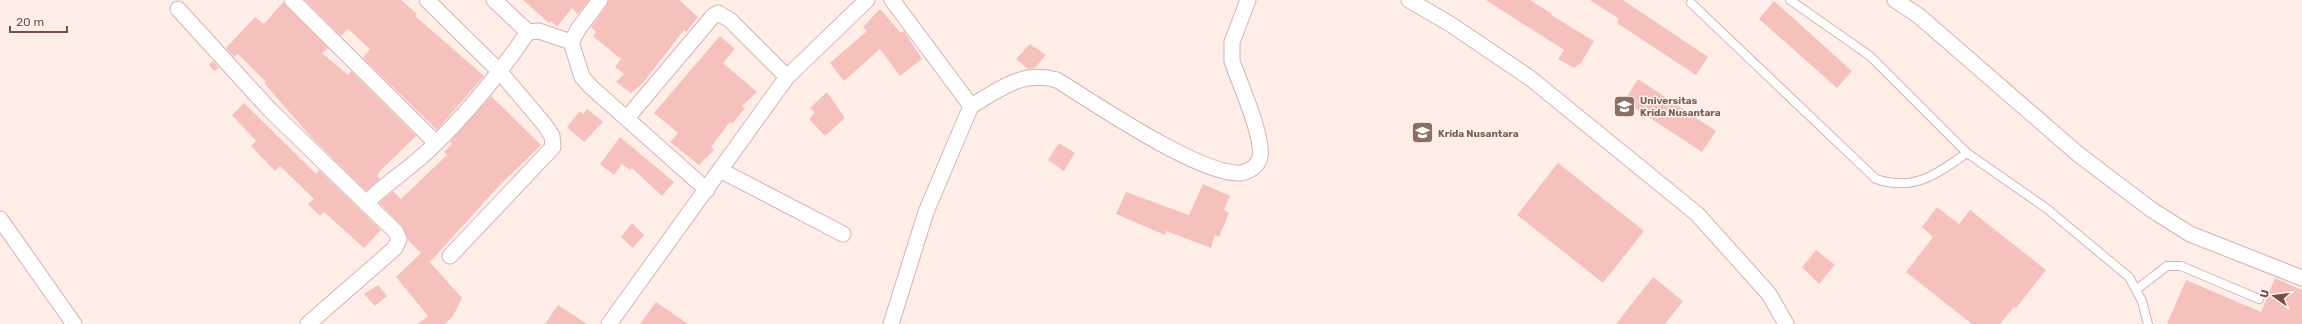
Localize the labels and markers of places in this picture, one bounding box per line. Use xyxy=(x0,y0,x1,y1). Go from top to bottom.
school or university icon: Universitas Krida Nusantara xyxy=(1612,93,1638,119)
place label: Universitas Krida Nusantara xyxy=(1640,95,1721,119)
school or university icon: Krida Nusantara xyxy=(1410,120,1436,146)
place label: Krida Nusantara xyxy=(1438,128,1519,140)

